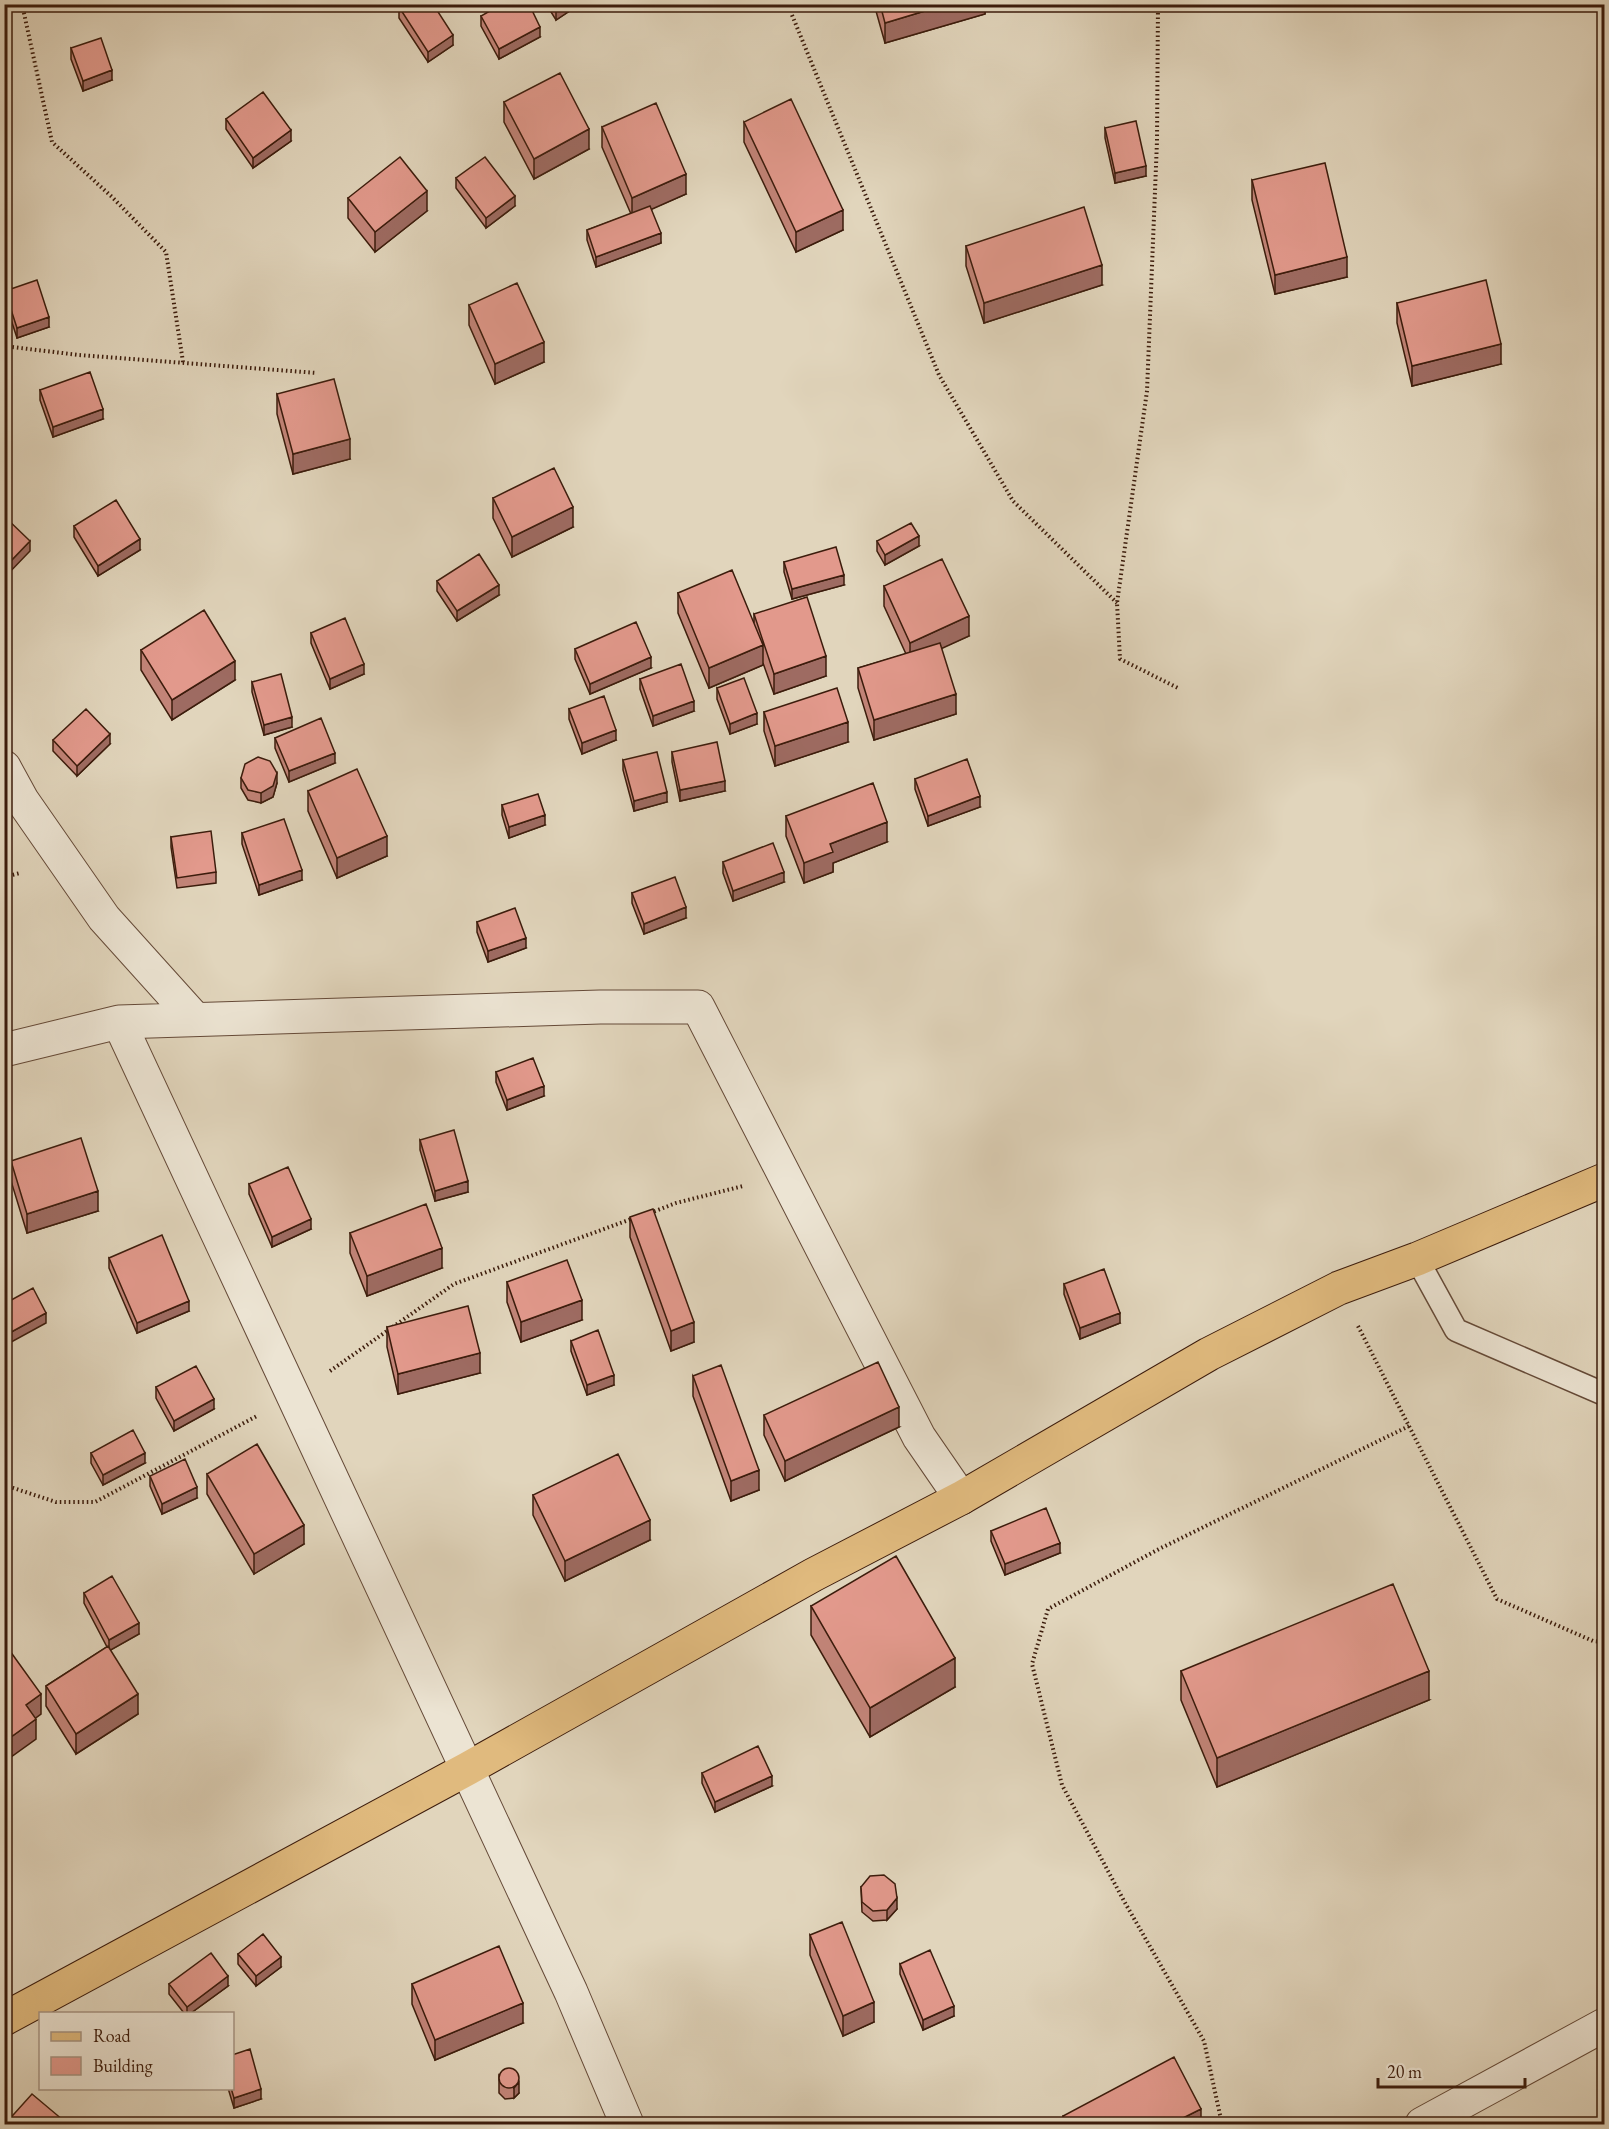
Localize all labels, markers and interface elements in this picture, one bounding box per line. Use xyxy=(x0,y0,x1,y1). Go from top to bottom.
legend xyxy=(39,2012,234,2090)
text: Road xyxy=(93,2024,132,2047)
scale bar xyxy=(1378,2051,1525,2089)
text: Building xyxy=(93,2054,153,2077)
text: 20 m xyxy=(1387,2060,1422,2083)

